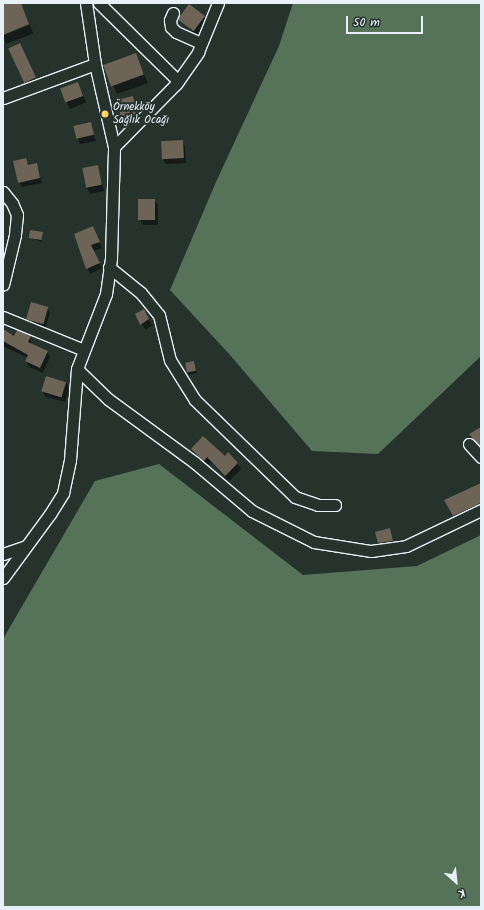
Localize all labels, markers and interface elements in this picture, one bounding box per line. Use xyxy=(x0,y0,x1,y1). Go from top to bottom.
scale bar xyxy=(348,8,425,34)
text: 50 m xyxy=(353,13,380,32)
place label: Örnekköy Sağlık Ocağı xyxy=(113,101,169,127)
marker: Örnekköy Sağlık Ocağı xyxy=(100,109,110,119)
north arrow xyxy=(436,862,476,902)
text: K xyxy=(454,883,468,902)

